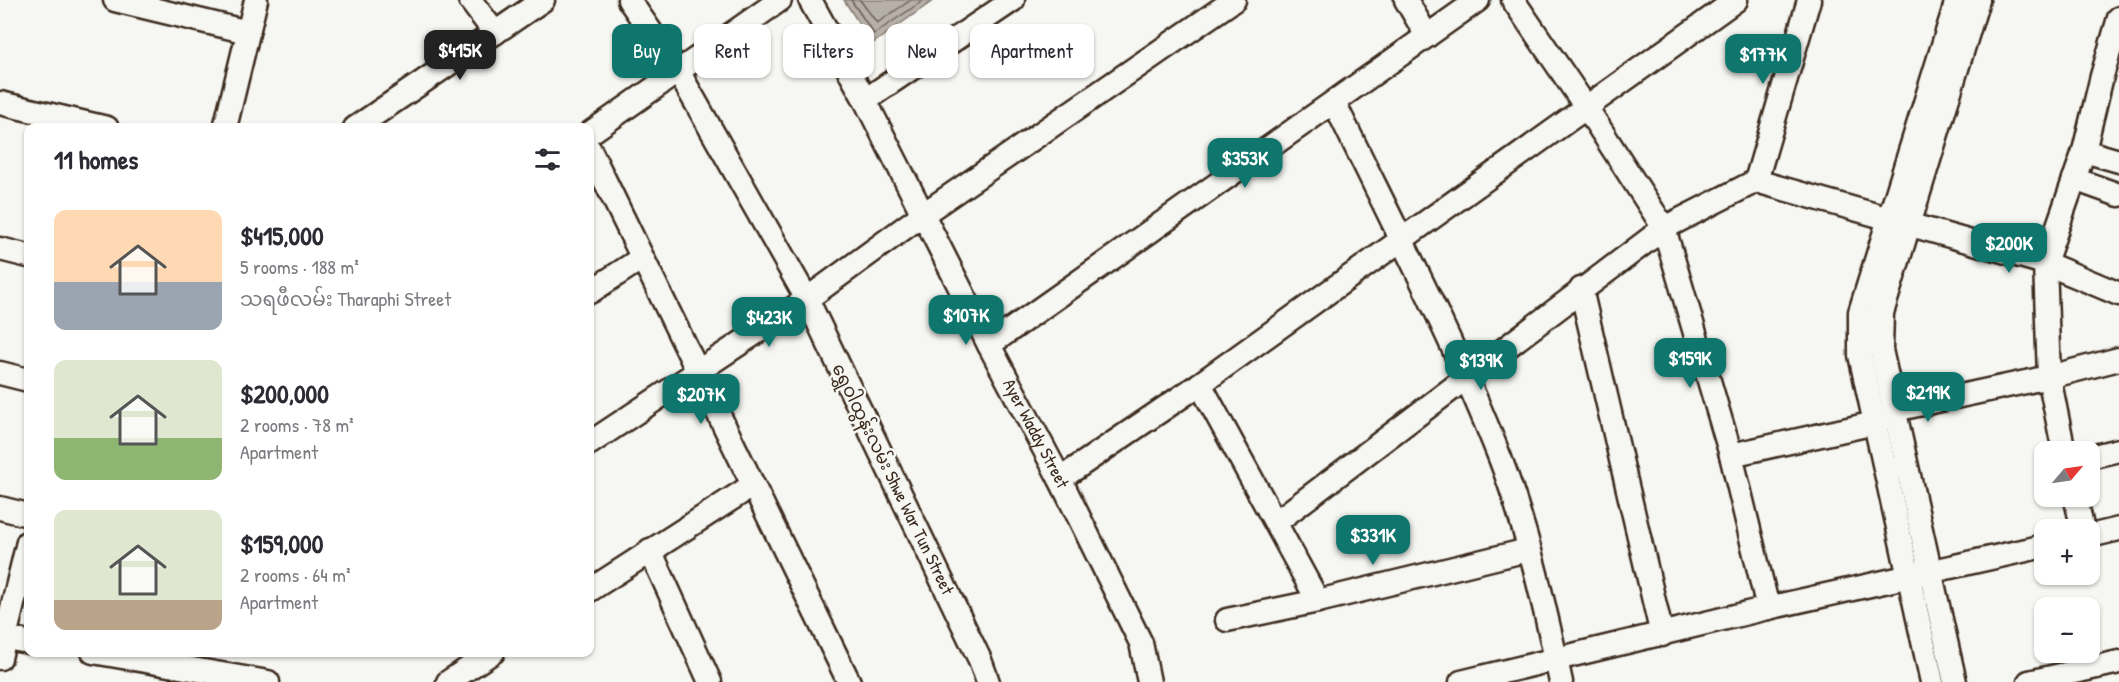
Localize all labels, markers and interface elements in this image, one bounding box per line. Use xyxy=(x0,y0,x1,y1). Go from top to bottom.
chip: Buy xyxy=(612,24,682,78)
chip: Rent xyxy=(694,24,771,78)
chip: Filters xyxy=(783,24,874,78)
chip: New xyxy=(886,24,958,78)
chip: Apartment xyxy=(970,24,1094,78)
pin: $415K xyxy=(418,30,502,81)
pin: $177K xyxy=(1721,34,1805,85)
text: $415K xyxy=(438,36,482,63)
text: $177K xyxy=(1739,40,1787,67)
pin: $353K xyxy=(1203,138,1287,189)
text: 11 homes xyxy=(54,142,138,177)
icon: filters xyxy=(531,143,564,176)
text: $353K xyxy=(1222,144,1268,171)
text: $415,000 xyxy=(240,218,324,253)
pin: $200K xyxy=(1967,223,2051,274)
text: $200K xyxy=(1985,229,2033,256)
icon: home xyxy=(102,234,174,306)
text: 5 rooms · 188 m² xyxy=(240,253,359,280)
text: သရဖီလမ်း Tharaphi Street xyxy=(240,285,451,312)
pin: $107K xyxy=(924,295,1008,346)
pin: $423K xyxy=(727,297,811,348)
text: $107K xyxy=(943,301,989,328)
text: $423K xyxy=(746,303,792,330)
pin: $159K xyxy=(1648,338,1732,389)
pin: $139K xyxy=(1439,340,1523,391)
text: $159K xyxy=(1668,344,1712,371)
text: $139K xyxy=(1459,346,1503,373)
street label: ရွှေဝါထွန်းလမ်း Shwe War Tun Street xyxy=(824,359,961,601)
pin: $219K xyxy=(1886,372,1970,423)
pin: $207K xyxy=(659,374,743,425)
street label: Ayer Waddy Street xyxy=(997,374,1076,493)
text: $200,000 xyxy=(240,376,329,411)
text: $219K xyxy=(1906,378,1950,405)
text: $207K xyxy=(677,380,725,407)
icon: home xyxy=(102,384,174,456)
text: 2 rooms · 78 m² xyxy=(240,411,354,438)
text: Apartment xyxy=(240,438,318,465)
north arrow xyxy=(2034,441,2100,507)
map controls xyxy=(2034,441,2100,663)
pin: $331K xyxy=(1331,515,1415,566)
button: + xyxy=(2034,519,2100,585)
text: $331K xyxy=(1350,521,1396,548)
text: $159,000 xyxy=(240,526,323,561)
icon: home xyxy=(102,534,174,606)
text: 2 rooms · 64 m² xyxy=(240,561,351,588)
text: Apartment xyxy=(240,588,318,615)
button: − xyxy=(2034,597,2100,663)

